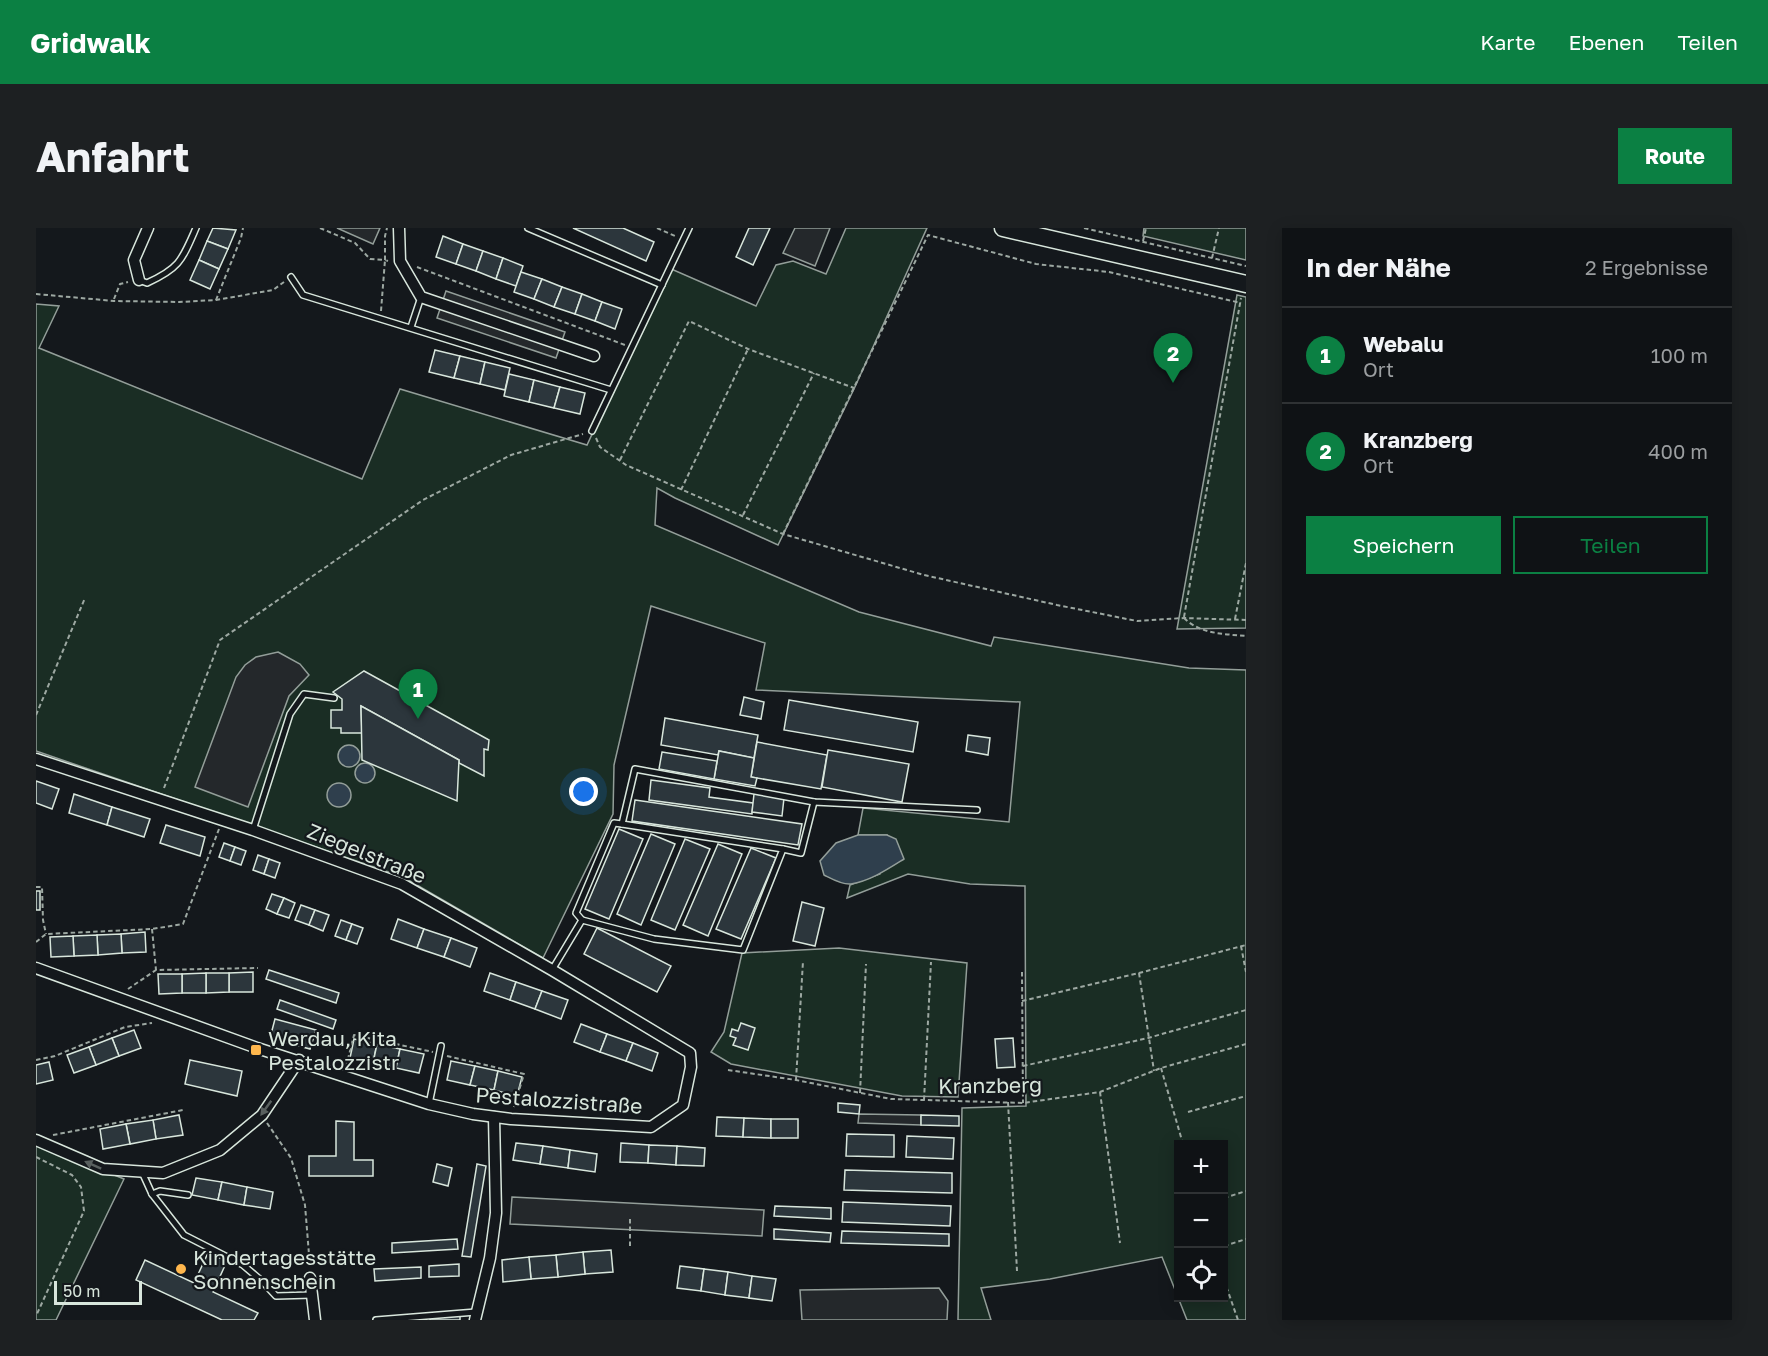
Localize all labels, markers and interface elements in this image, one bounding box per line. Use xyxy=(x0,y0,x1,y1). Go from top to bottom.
text: Gridwalk xyxy=(30,26,151,59)
text: Karte xyxy=(1480,29,1536,55)
text: Ebenen xyxy=(1569,29,1644,55)
text: Teilen xyxy=(1677,29,1738,55)
button: Route xyxy=(1618,128,1732,184)
text: Anfahrt xyxy=(36,131,190,181)
text: In der Nähe xyxy=(1306,252,1451,283)
text: 2 Ergebnisse xyxy=(1585,255,1708,279)
text: Webalu xyxy=(1363,330,1444,357)
pin: 2 xyxy=(1154,334,1192,383)
text: 1 xyxy=(1320,343,1331,367)
text: 100 m xyxy=(1651,343,1708,367)
text: Ort xyxy=(1363,357,1394,381)
text: Kranzberg xyxy=(1363,426,1473,453)
text: 2 xyxy=(1319,439,1332,463)
text: 400 m xyxy=(1648,439,1708,463)
text: Ort xyxy=(1363,453,1394,477)
button: Speichern xyxy=(1306,516,1501,574)
button: Teilen xyxy=(1513,516,1708,574)
pin: 1 xyxy=(398,670,437,719)
your location xyxy=(569,777,598,806)
street label: Ziegelstraße xyxy=(304,817,430,889)
place label: Werdau, Kita Pestalozzistr xyxy=(268,1025,399,1075)
marker: Werdau, Kita Pestalozzistr xyxy=(249,1043,263,1057)
street label: Kranzberg xyxy=(938,1071,1042,1099)
street label: Pestalozzistraße xyxy=(475,1081,643,1119)
one-way arrow xyxy=(260,1100,272,1116)
map controls xyxy=(1174,1140,1228,1302)
button: + xyxy=(1174,1140,1228,1194)
one-way arrow xyxy=(84,1159,102,1169)
button: − xyxy=(1174,1194,1228,1248)
place label: Kindertagesstätte Sonnenschein xyxy=(193,1244,376,1294)
button: locate xyxy=(1174,1248,1228,1302)
marker: Kindertagesstätte Sonnenschein xyxy=(174,1262,188,1276)
scale bar xyxy=(54,1278,142,1306)
text: 50 m xyxy=(63,1281,100,1301)

